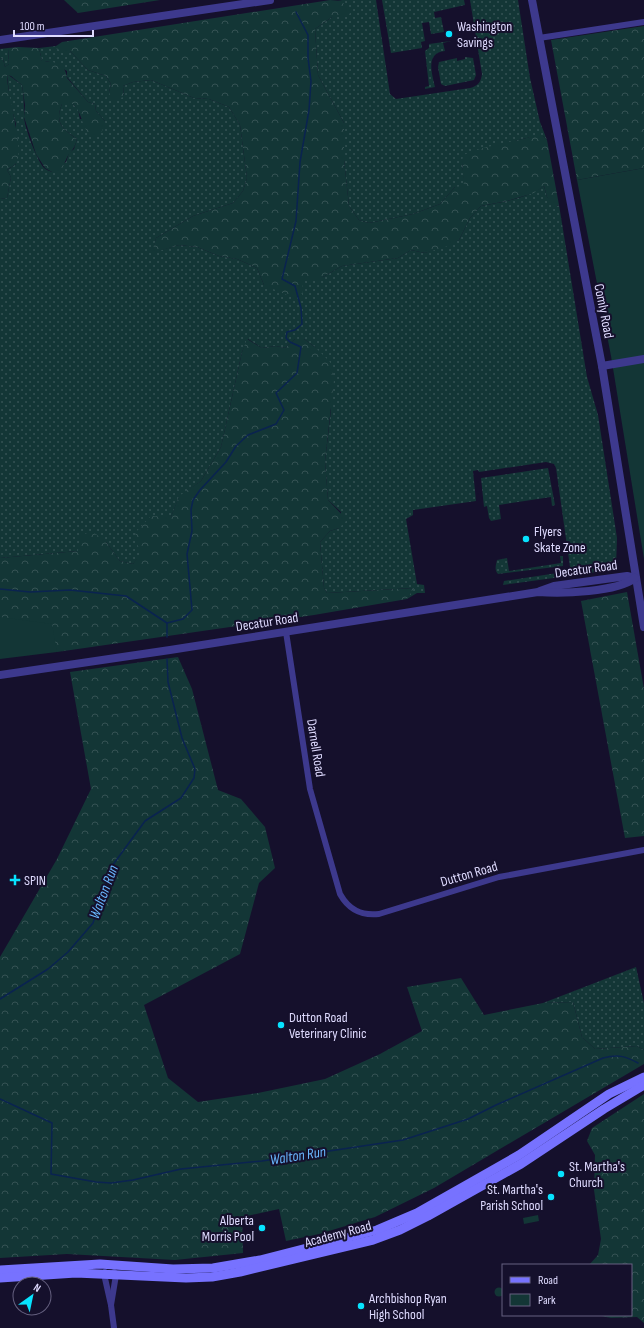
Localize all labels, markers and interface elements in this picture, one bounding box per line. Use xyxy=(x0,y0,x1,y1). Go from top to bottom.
scale bar xyxy=(14,12,93,38)
place label: Washington Savings xyxy=(457,18,512,51)
text: 100 m xyxy=(20,19,45,34)
marker: Washington Savings xyxy=(444,29,454,39)
street label: Comly Road xyxy=(590,282,618,340)
place label: Flyers Skate Zone xyxy=(534,523,586,556)
marker: Flyers Skate Zone xyxy=(521,534,531,544)
street label: Decatur Road xyxy=(554,556,619,582)
street label: Decatur Road xyxy=(235,609,300,635)
street label: Darnell Road xyxy=(303,718,329,778)
street label: Dutton Road xyxy=(439,858,500,890)
water label: Walton Run xyxy=(85,862,123,922)
place label: SPIN xyxy=(24,872,46,889)
marker: SPIN xyxy=(9,874,21,886)
place label: Dutton Road Veterinary Clinic xyxy=(289,1009,367,1042)
marker: Dutton Road Veterinary Clinic xyxy=(276,1020,286,1030)
water label: Walton Run xyxy=(269,1142,327,1170)
place label: St. Martha's Church xyxy=(569,1158,625,1191)
marker: St. Martha's Church xyxy=(556,1169,566,1179)
place label: St. Martha's Parish School xyxy=(480,1181,543,1214)
marker: St. Martha's Parish School xyxy=(546,1192,556,1202)
place label: Alberta Morris Pool xyxy=(202,1212,254,1245)
street label: Academy Road xyxy=(302,1217,373,1251)
marker: Alberta Morris Pool xyxy=(257,1223,267,1233)
legend xyxy=(502,1264,632,1316)
text: Road xyxy=(538,1273,558,1288)
north arrow xyxy=(12,1276,52,1316)
text: N xyxy=(31,1281,43,1295)
place label: Archbishop Ryan High School xyxy=(368,1290,447,1323)
text: Park xyxy=(538,1293,556,1308)
marker: Archbishop Ryan High School xyxy=(356,1301,366,1311)

